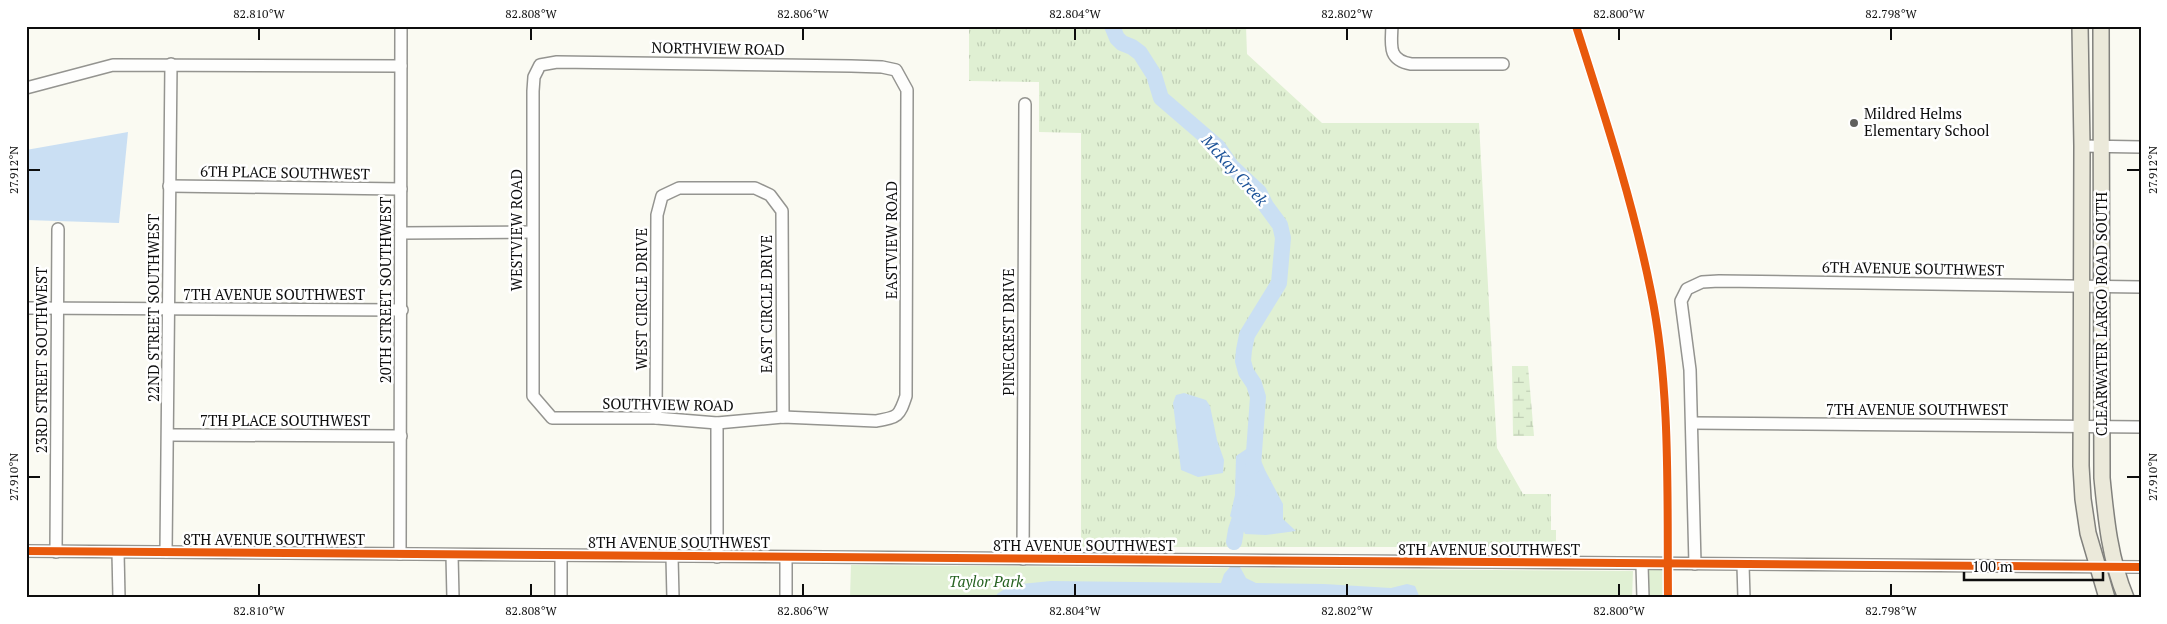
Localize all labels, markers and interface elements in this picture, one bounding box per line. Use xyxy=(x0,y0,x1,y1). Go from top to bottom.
text: 82.810°W xyxy=(233,6,286,21)
text: 82.808°W xyxy=(505,6,558,21)
text: 82.806°W xyxy=(777,6,830,21)
text: 82.804°W xyxy=(1049,6,1102,21)
text: 82.802°W xyxy=(1321,6,1374,21)
text: 82.800°W xyxy=(1593,6,1646,21)
text: 82.798°W xyxy=(1865,6,1918,21)
street label: NORTHVIEW ROAD xyxy=(651,37,785,59)
place label: Mildred Helms Elementary School xyxy=(1864,103,1990,140)
marker: Mildred Helms Elementary School xyxy=(1848,117,1860,129)
water label: McKay Creek xyxy=(1196,129,1273,211)
text: 27.912°N xyxy=(6,146,21,194)
text: 27.912°N xyxy=(2145,146,2160,194)
street label: 6TH PLACE SOUTHWEST xyxy=(200,161,370,183)
street label: WESTVIEW ROAD xyxy=(506,169,526,291)
street label: EASTVIEW ROAD xyxy=(881,181,901,299)
street label: CLEARWATER LARGO ROAD SOUTH xyxy=(2091,192,2111,436)
street label: 20TH STREET SOUTHWEST xyxy=(375,197,395,383)
street label: 22ND STREET SOUTHWEST xyxy=(143,214,163,402)
street label: WEST CIRCLE DRIVE xyxy=(631,228,651,370)
street label: EAST CIRCLE DRIVE xyxy=(756,235,776,373)
street label: 6TH AVENUE SOUTHWEST xyxy=(1822,256,2004,280)
street label: 23RD STREET SOUTHWEST xyxy=(31,267,51,453)
street label: PINECREST DRIVE xyxy=(998,268,1018,396)
street label: 7TH AVENUE SOUTHWEST xyxy=(183,284,365,304)
street label: SOUTHVIEW ROAD xyxy=(602,393,734,415)
street label: 7TH AVENUE SOUTHWEST xyxy=(1826,399,2008,419)
street label: 7TH PLACE SOUTHWEST xyxy=(200,410,370,430)
text: 27.910°N xyxy=(6,453,21,501)
text: 27.910°N xyxy=(2145,453,2160,501)
street label: 8TH AVENUE SOUTHWEST xyxy=(183,529,365,549)
street label: 8TH AVENUE SOUTHWEST xyxy=(588,532,770,552)
street label: 8TH AVENUE SOUTHWEST xyxy=(993,535,1175,555)
street label: 8TH AVENUE SOUTHWEST xyxy=(1398,539,1580,559)
scale bar xyxy=(1964,549,2103,581)
text: 100 m xyxy=(1972,556,2013,576)
park label: Taylor Park xyxy=(949,571,1024,591)
text: 82.810°W xyxy=(233,603,286,618)
text: 82.808°W xyxy=(505,603,558,618)
text: 82.806°W xyxy=(777,603,830,618)
text: 82.804°W xyxy=(1049,603,1102,618)
text: 82.802°W xyxy=(1321,603,1374,618)
text: 82.800°W xyxy=(1593,603,1646,618)
text: 82.798°W xyxy=(1865,603,1918,618)

